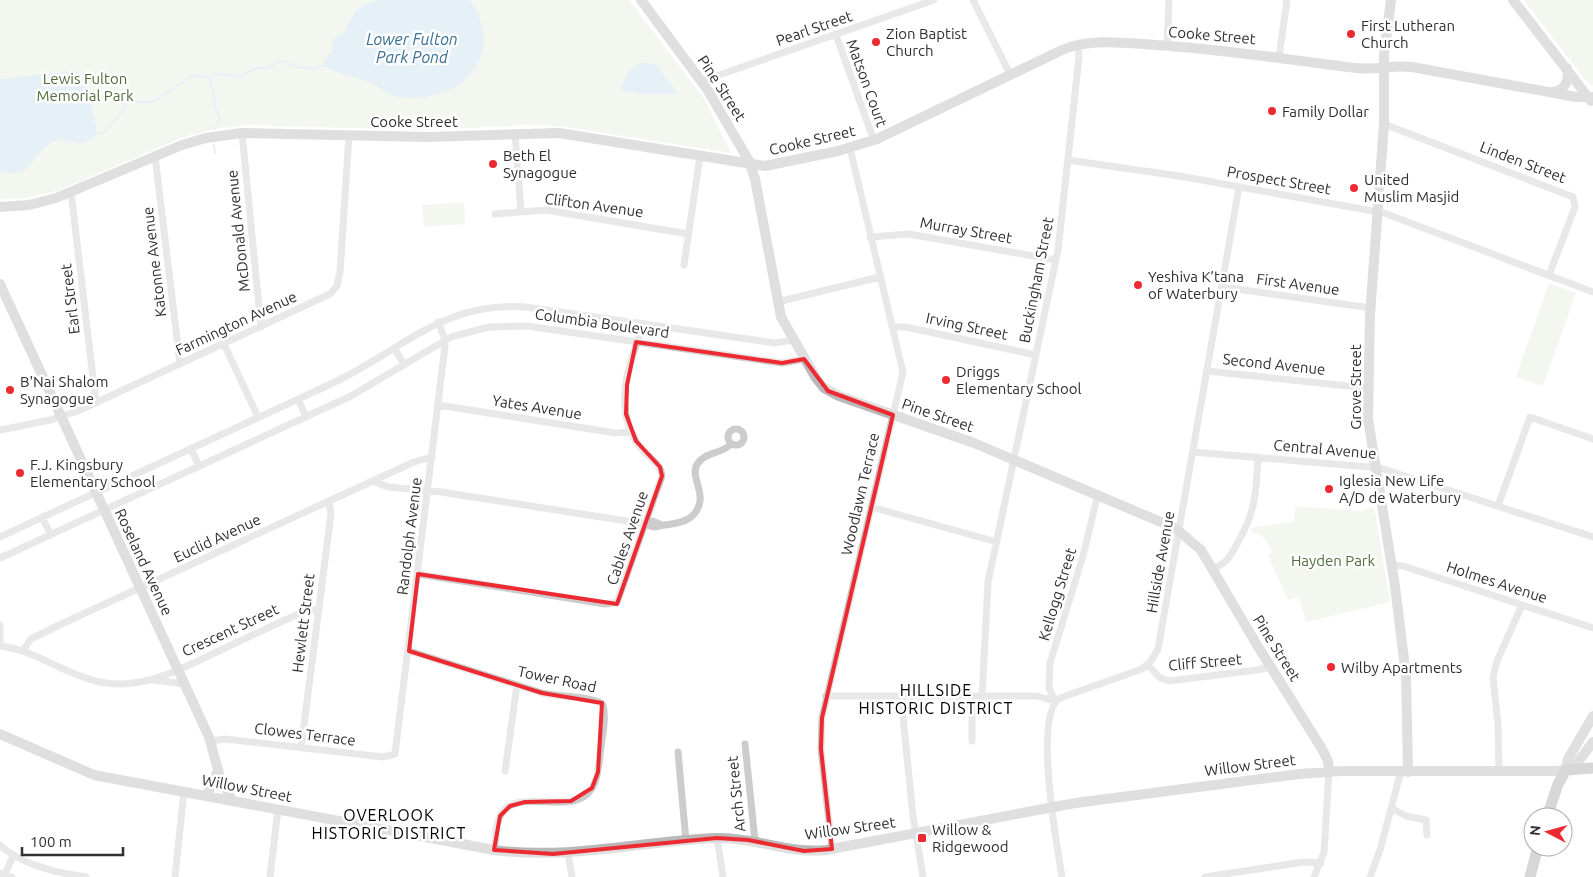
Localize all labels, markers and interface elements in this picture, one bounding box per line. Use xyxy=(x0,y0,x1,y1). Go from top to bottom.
street label: Pearl Street xyxy=(774,7,854,49)
place label: First Lutheran Church xyxy=(1361,17,1455,51)
street label: Cooke Street xyxy=(1168,23,1256,47)
place label: Zion Baptist Church xyxy=(886,25,967,59)
marker: First Lutheran Church xyxy=(1345,28,1357,40)
water label: Lower Fulton Park Pond xyxy=(366,30,458,66)
marker: Zion Baptist Church xyxy=(870,36,882,48)
street label: Matson Court xyxy=(843,37,891,129)
street label: Pine Street xyxy=(695,52,750,124)
park label: Lewis Fulton Memorial Park xyxy=(36,70,134,104)
place label: Family Dollar xyxy=(1282,103,1369,120)
marker: Family Dollar xyxy=(1266,105,1278,117)
street label: Cooke Street xyxy=(370,113,458,130)
street label: Cooke Street xyxy=(767,122,857,158)
street label: Linden Street xyxy=(1478,138,1569,186)
place label: Beth El Synagogue xyxy=(503,147,577,181)
marker: Beth El Synagogue xyxy=(487,158,499,170)
street label: Prospect Street xyxy=(1226,162,1332,198)
street label: McDonald Avenue xyxy=(223,169,253,293)
place label: United Muslim Masjid xyxy=(1364,171,1459,205)
marker: United Muslim Masjid xyxy=(1348,182,1360,194)
street label: Clifton Avenue xyxy=(543,190,645,220)
street label: Katonne Avenue xyxy=(139,206,169,318)
street label: Murray Street xyxy=(919,214,1013,246)
street label: Buckingham Street xyxy=(1015,215,1057,344)
street label: Earl Street xyxy=(57,263,83,335)
place label: Yeshiva K’tana of Waterbury xyxy=(1148,268,1244,302)
street label: First Avenue xyxy=(1255,270,1341,298)
marker: Yeshiva K’tana of Waterbury xyxy=(1132,279,1144,291)
street label: Farmington Avenue xyxy=(173,287,299,359)
street label: Columbia Boulevard xyxy=(534,305,670,341)
street label: Irving Street xyxy=(924,309,1010,343)
street label: Grove Street xyxy=(1347,344,1364,430)
street label: Second Avenue xyxy=(1222,350,1326,378)
place label: Driggs Elementary School xyxy=(956,363,1082,397)
place label: B'Nai Shalom Synagogue xyxy=(20,373,108,407)
marker: Driggs Elementary School xyxy=(940,374,952,386)
marker: B'Nai Shalom Synagogue xyxy=(4,384,16,396)
street label: Yates Avenue xyxy=(491,392,583,422)
street label: Pine Street xyxy=(900,395,976,435)
street label: Woodlawn Terrace xyxy=(838,431,882,557)
street label: Central Avenue xyxy=(1273,436,1377,462)
place label: F.J. Kingsbury Elementary School xyxy=(30,456,156,490)
marker: F.J. Kingsbury Elementary School xyxy=(14,467,26,479)
place label: Iglesia New Life A/D de Waterbury xyxy=(1339,472,1461,506)
street label: Randolph Avenue xyxy=(393,476,425,596)
marker: Iglesia New Life A/D de Waterbury xyxy=(1323,483,1335,495)
street label: Cables Avenue xyxy=(603,489,651,587)
street label: Roseland Avenue xyxy=(112,506,176,618)
street label: Euclid Avenue xyxy=(171,510,263,566)
street label: Hillside Avenue xyxy=(1143,510,1177,614)
street label: Kellogg Street xyxy=(1035,545,1079,643)
park label: Hayden Park xyxy=(1291,552,1376,569)
street label: Holmes Avenue xyxy=(1445,558,1549,606)
street label: Hewlett Street xyxy=(288,572,318,674)
street label: Crescent Street xyxy=(179,600,281,660)
street label: Pine Street xyxy=(1250,612,1304,684)
street label: Cliff Street xyxy=(1168,650,1242,674)
place label: Wilby Apartments xyxy=(1341,659,1462,676)
marker: Wilby Apartments xyxy=(1325,661,1337,673)
street label: Tower Road xyxy=(516,662,598,696)
district label: HILLSIDE HISTORIC DISTRICT xyxy=(859,681,1013,717)
street label: Clowes Terrace xyxy=(253,719,357,749)
street label: Willow Street xyxy=(1204,751,1296,779)
street label: Arch Street xyxy=(724,755,748,833)
street label: Willow Street xyxy=(201,771,294,805)
district label: OVERLOOK HISTORIC DISTRICT xyxy=(312,806,466,842)
north arrow xyxy=(1523,807,1573,857)
street label: Willow Street xyxy=(804,813,897,843)
place label: Willow & Ridgewood xyxy=(932,821,1009,855)
scale bar xyxy=(22,824,124,856)
text: N xyxy=(1527,825,1544,837)
marker: Willow & Ridgewood xyxy=(916,832,928,844)
text: 100 m xyxy=(30,833,72,850)

